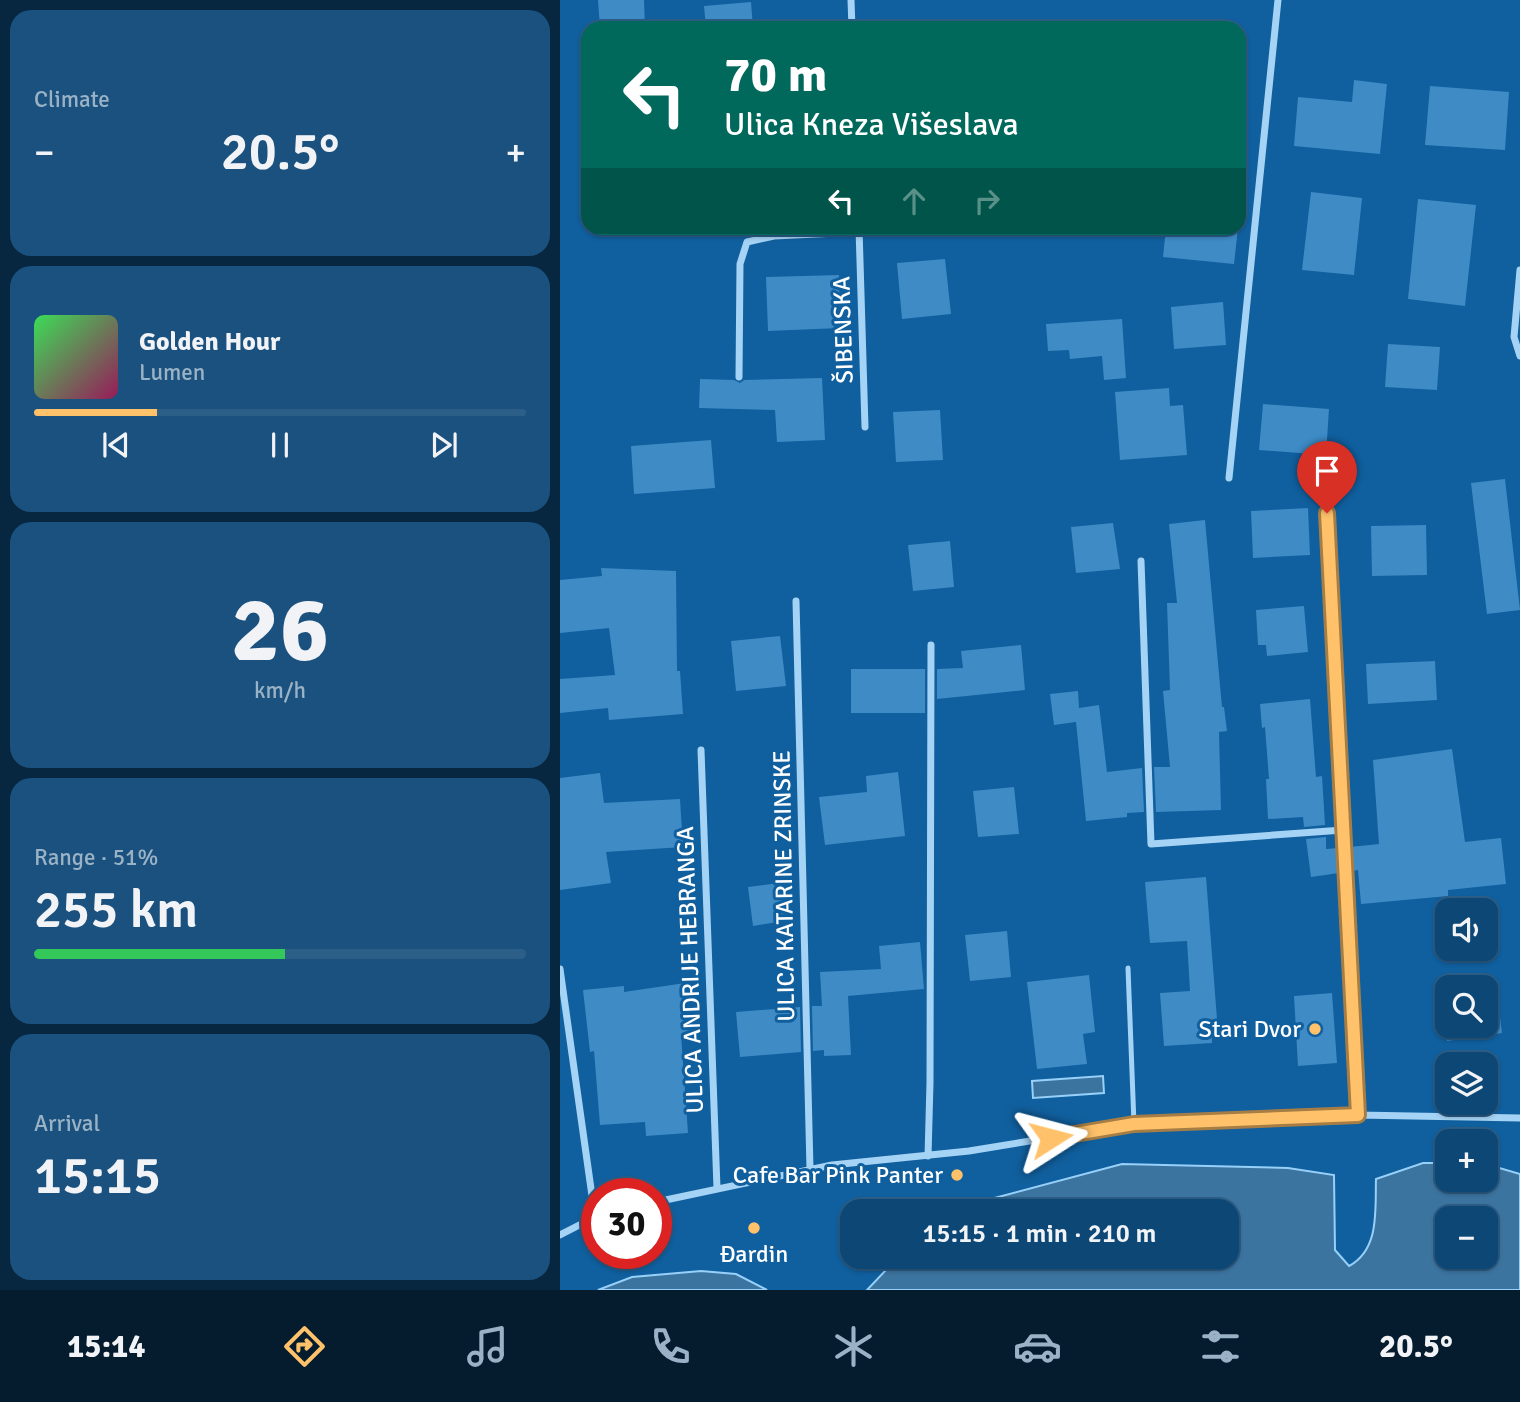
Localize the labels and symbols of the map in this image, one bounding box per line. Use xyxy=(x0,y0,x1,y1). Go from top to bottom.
street label: ŠIBENSKA xyxy=(826,276,860,384)
pin xyxy=(1297,441,1357,513)
street label: ULICA KATARINE ZRINSKE xyxy=(767,750,801,1022)
street label: ULICA ANDRIJE HEBRANGA xyxy=(670,826,710,1114)
place label: Stari Dvor xyxy=(1199,1014,1301,1044)
marker: Stari Dvor xyxy=(1307,1021,1323,1037)
position arrow xyxy=(1014,1101,1088,1175)
place label: Cafe Bar Pink Panter xyxy=(733,1160,943,1190)
marker: Cafe Bar Pink Panter xyxy=(949,1167,965,1183)
speed limit sign: 30 xyxy=(581,1178,672,1269)
marker: Đardin xyxy=(746,1220,762,1236)
place label: Đardin xyxy=(720,1239,788,1269)

